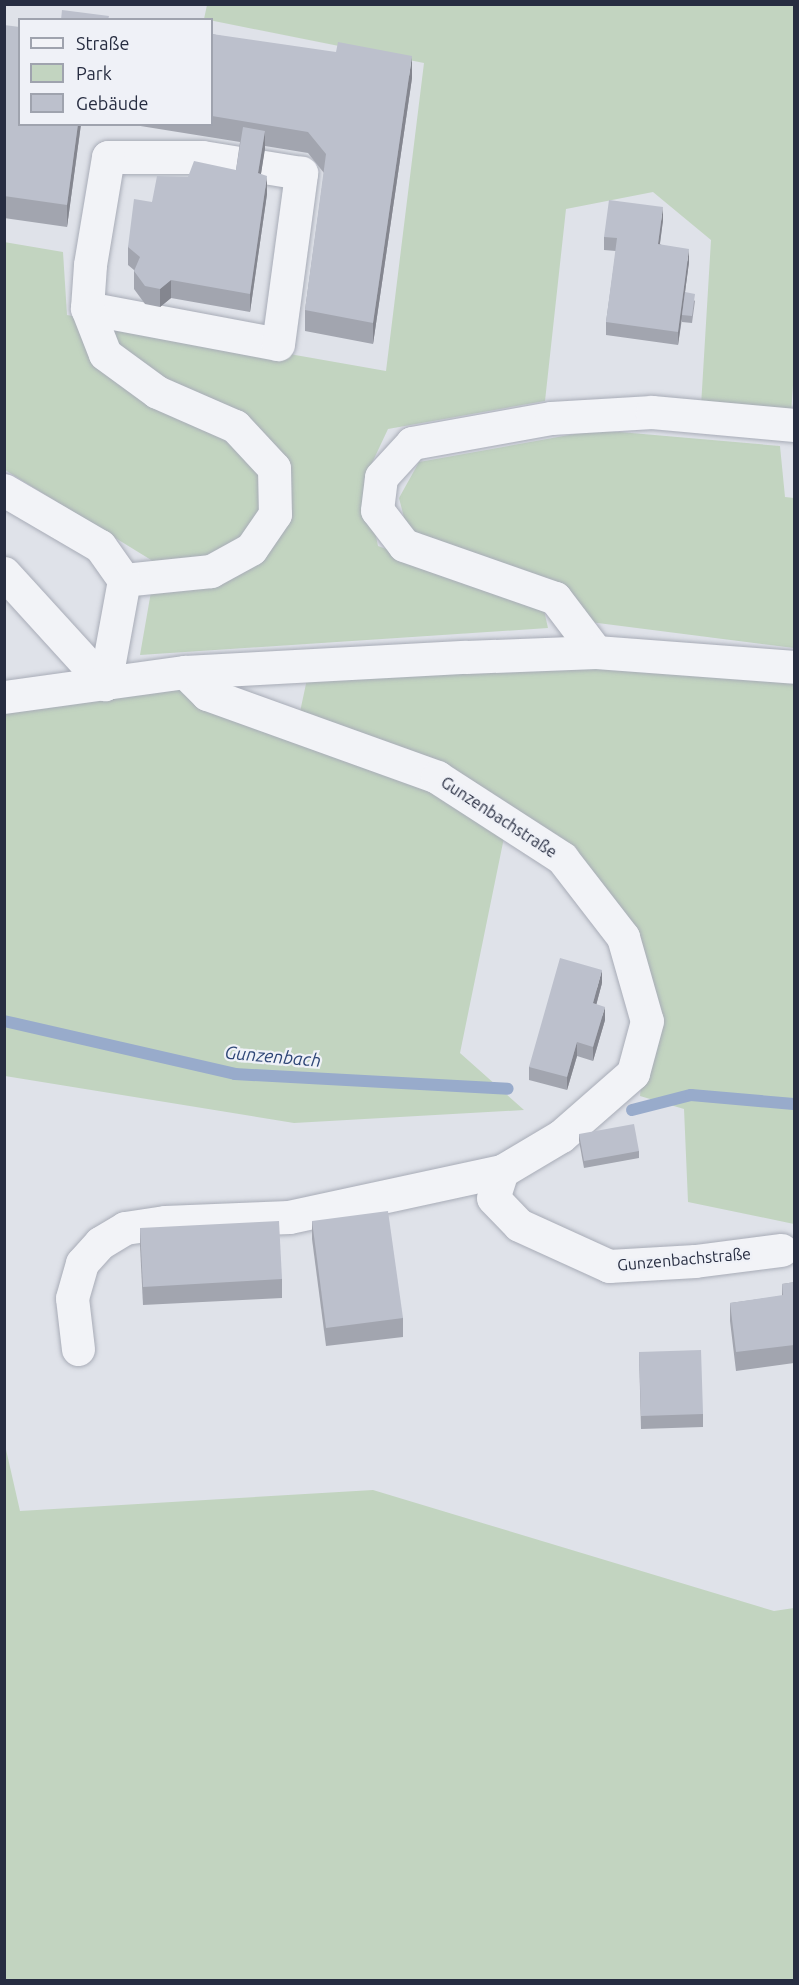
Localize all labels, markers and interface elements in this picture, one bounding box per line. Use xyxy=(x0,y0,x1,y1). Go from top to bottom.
legend xyxy=(18,18,213,126)
text: Straße xyxy=(76,33,129,53)
text: Park xyxy=(76,63,112,83)
text: Gebäude xyxy=(76,93,148,113)
street label: Gunzenbachstraße xyxy=(437,772,561,862)
water label: Gunzenbach xyxy=(224,1041,322,1071)
street label: Gunzenbachstraße xyxy=(616,1244,752,1274)

